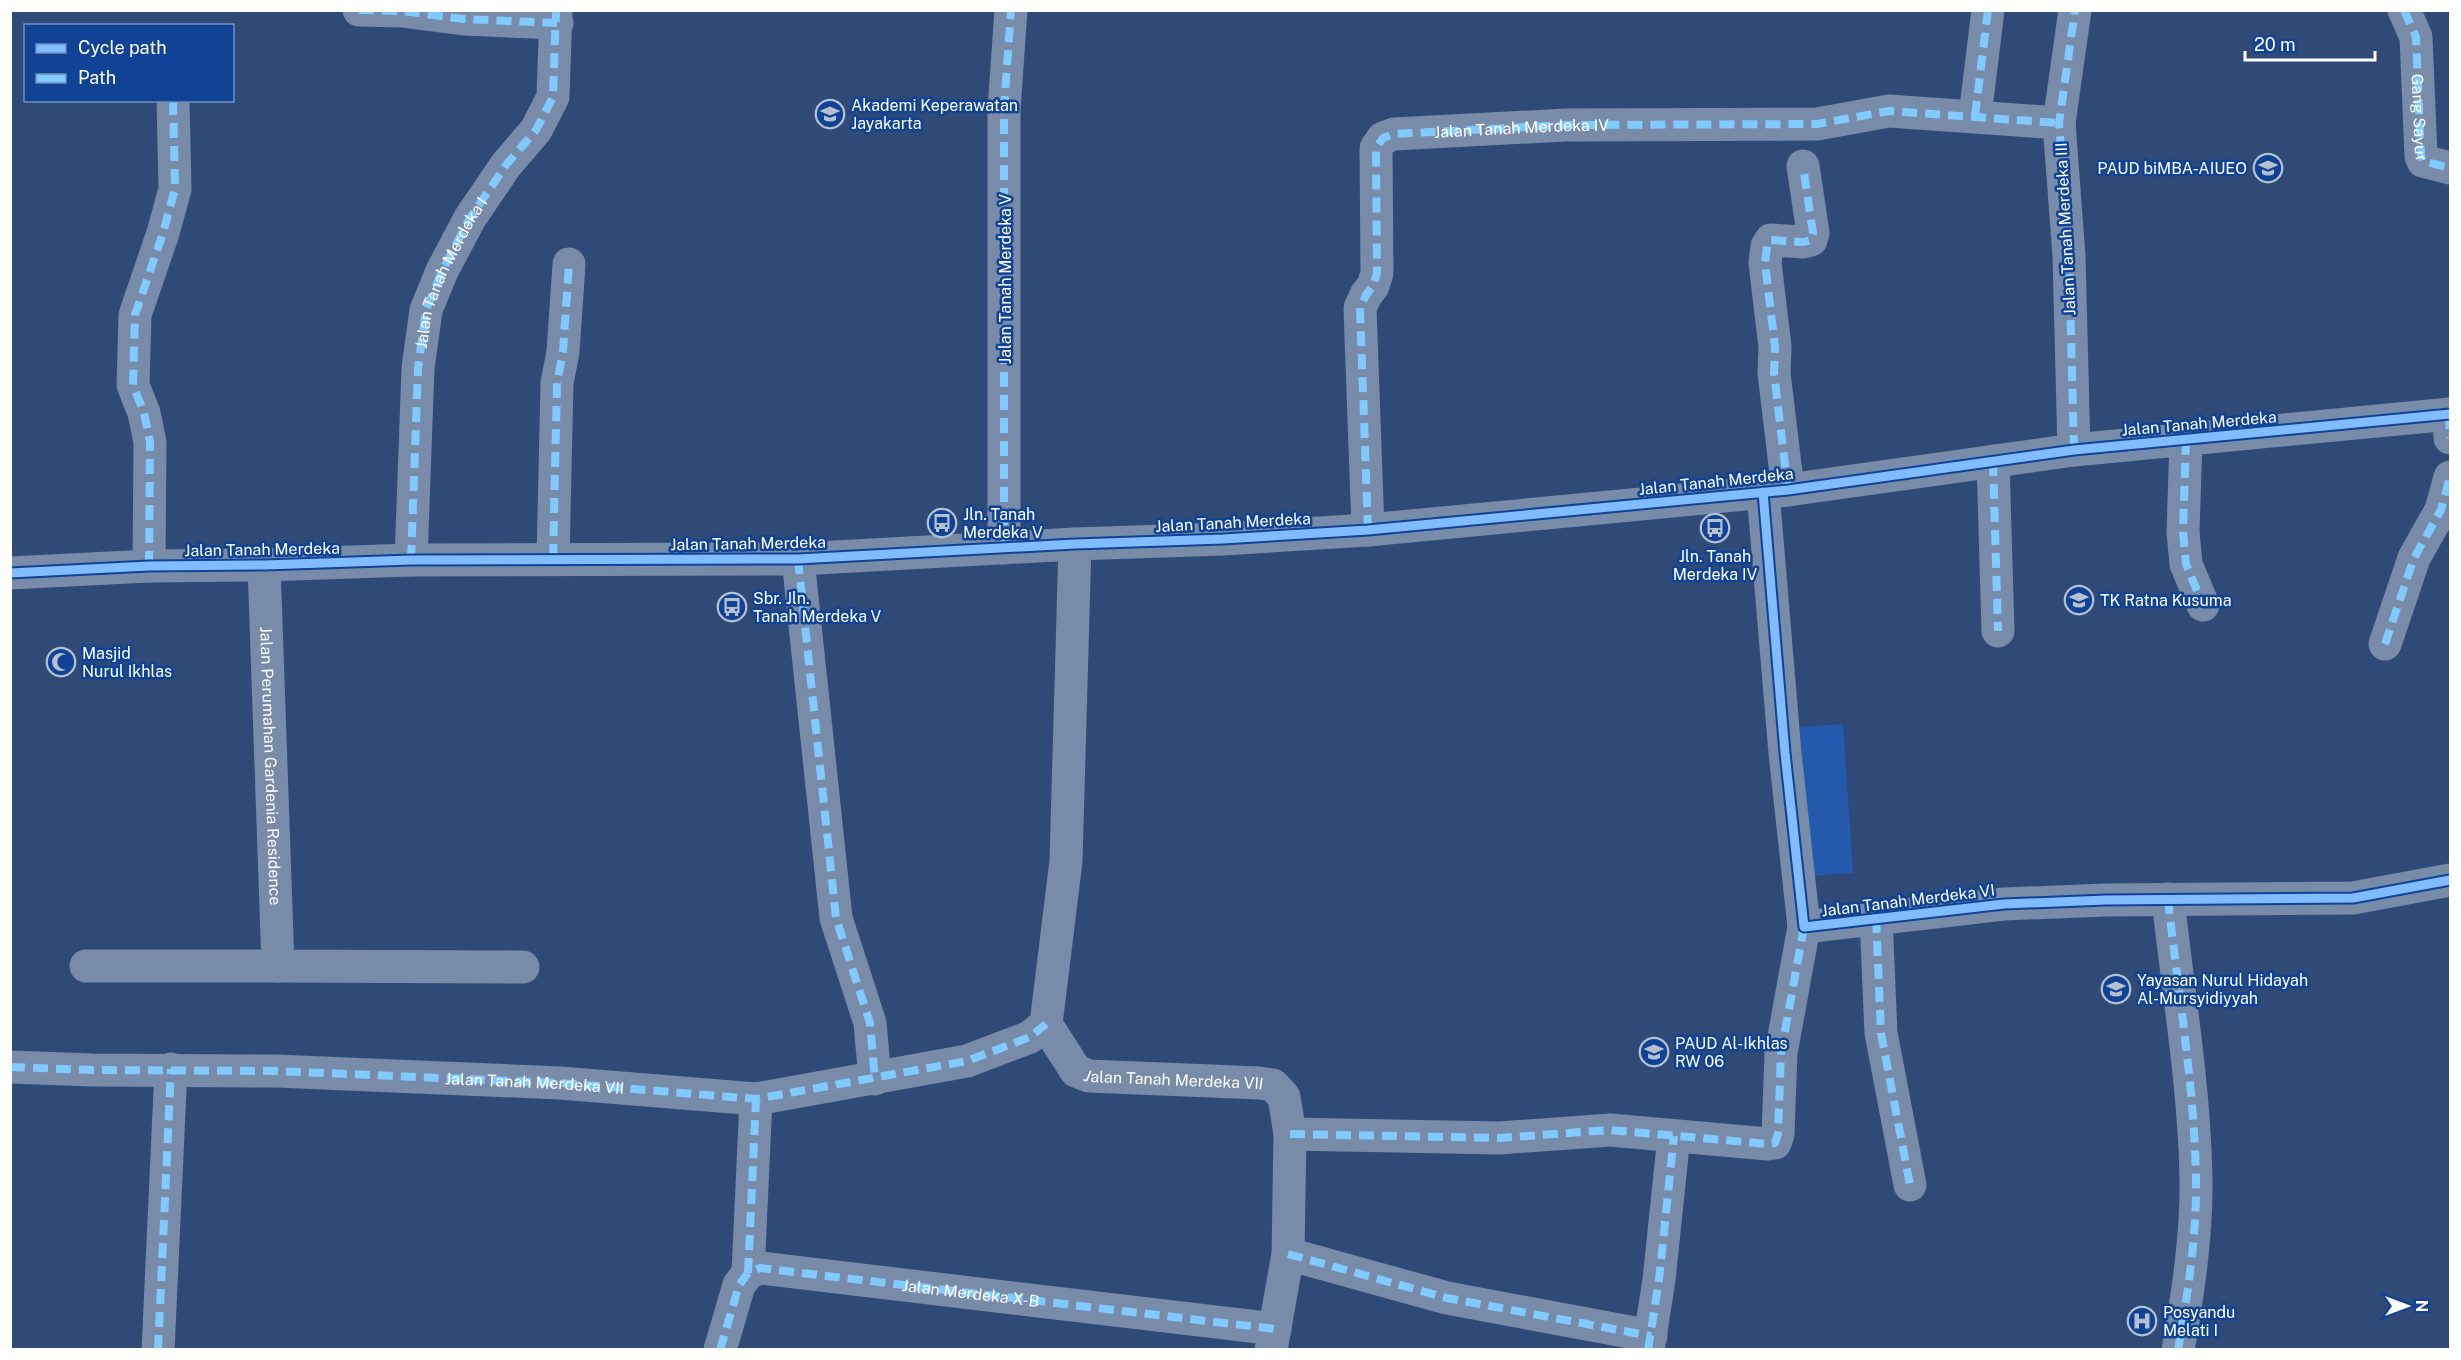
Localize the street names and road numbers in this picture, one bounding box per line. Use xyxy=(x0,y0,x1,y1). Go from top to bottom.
street label: Gang Sayur xyxy=(2408,73,2431,164)
street label: Jalan Tanah Merdeka IV xyxy=(1433,116,1609,142)
street label: Jalan Tanah Merdeka III xyxy=(2051,142,2080,316)
street label: Jalan Tanah Merdeka I xyxy=(412,194,491,350)
street label: Jalan Tanah Merdeka V xyxy=(996,194,1015,364)
street label: Jalan Tanah Merdeka xyxy=(2121,407,2277,440)
street label: Jalan Tanah Merdeka xyxy=(1638,464,1795,499)
street label: Jalan Tanah Merdeka xyxy=(1155,509,1311,536)
street label: Jalan Tanah Merdeka xyxy=(670,533,826,554)
street label: Jalan Tanah Merdeka xyxy=(184,539,340,560)
street label: Jalan Perumahan Gardenia Residence xyxy=(256,626,285,906)
street label: Jalan Tanah Merdeka VI xyxy=(1820,880,1996,921)
street label: Jalan Tanah Merdeka VII xyxy=(1081,1066,1265,1094)
street label: Jalan Tanah Merdeka VII xyxy=(445,1069,625,1098)
street label: Jalan Merdeka X-B xyxy=(901,1276,1041,1311)

